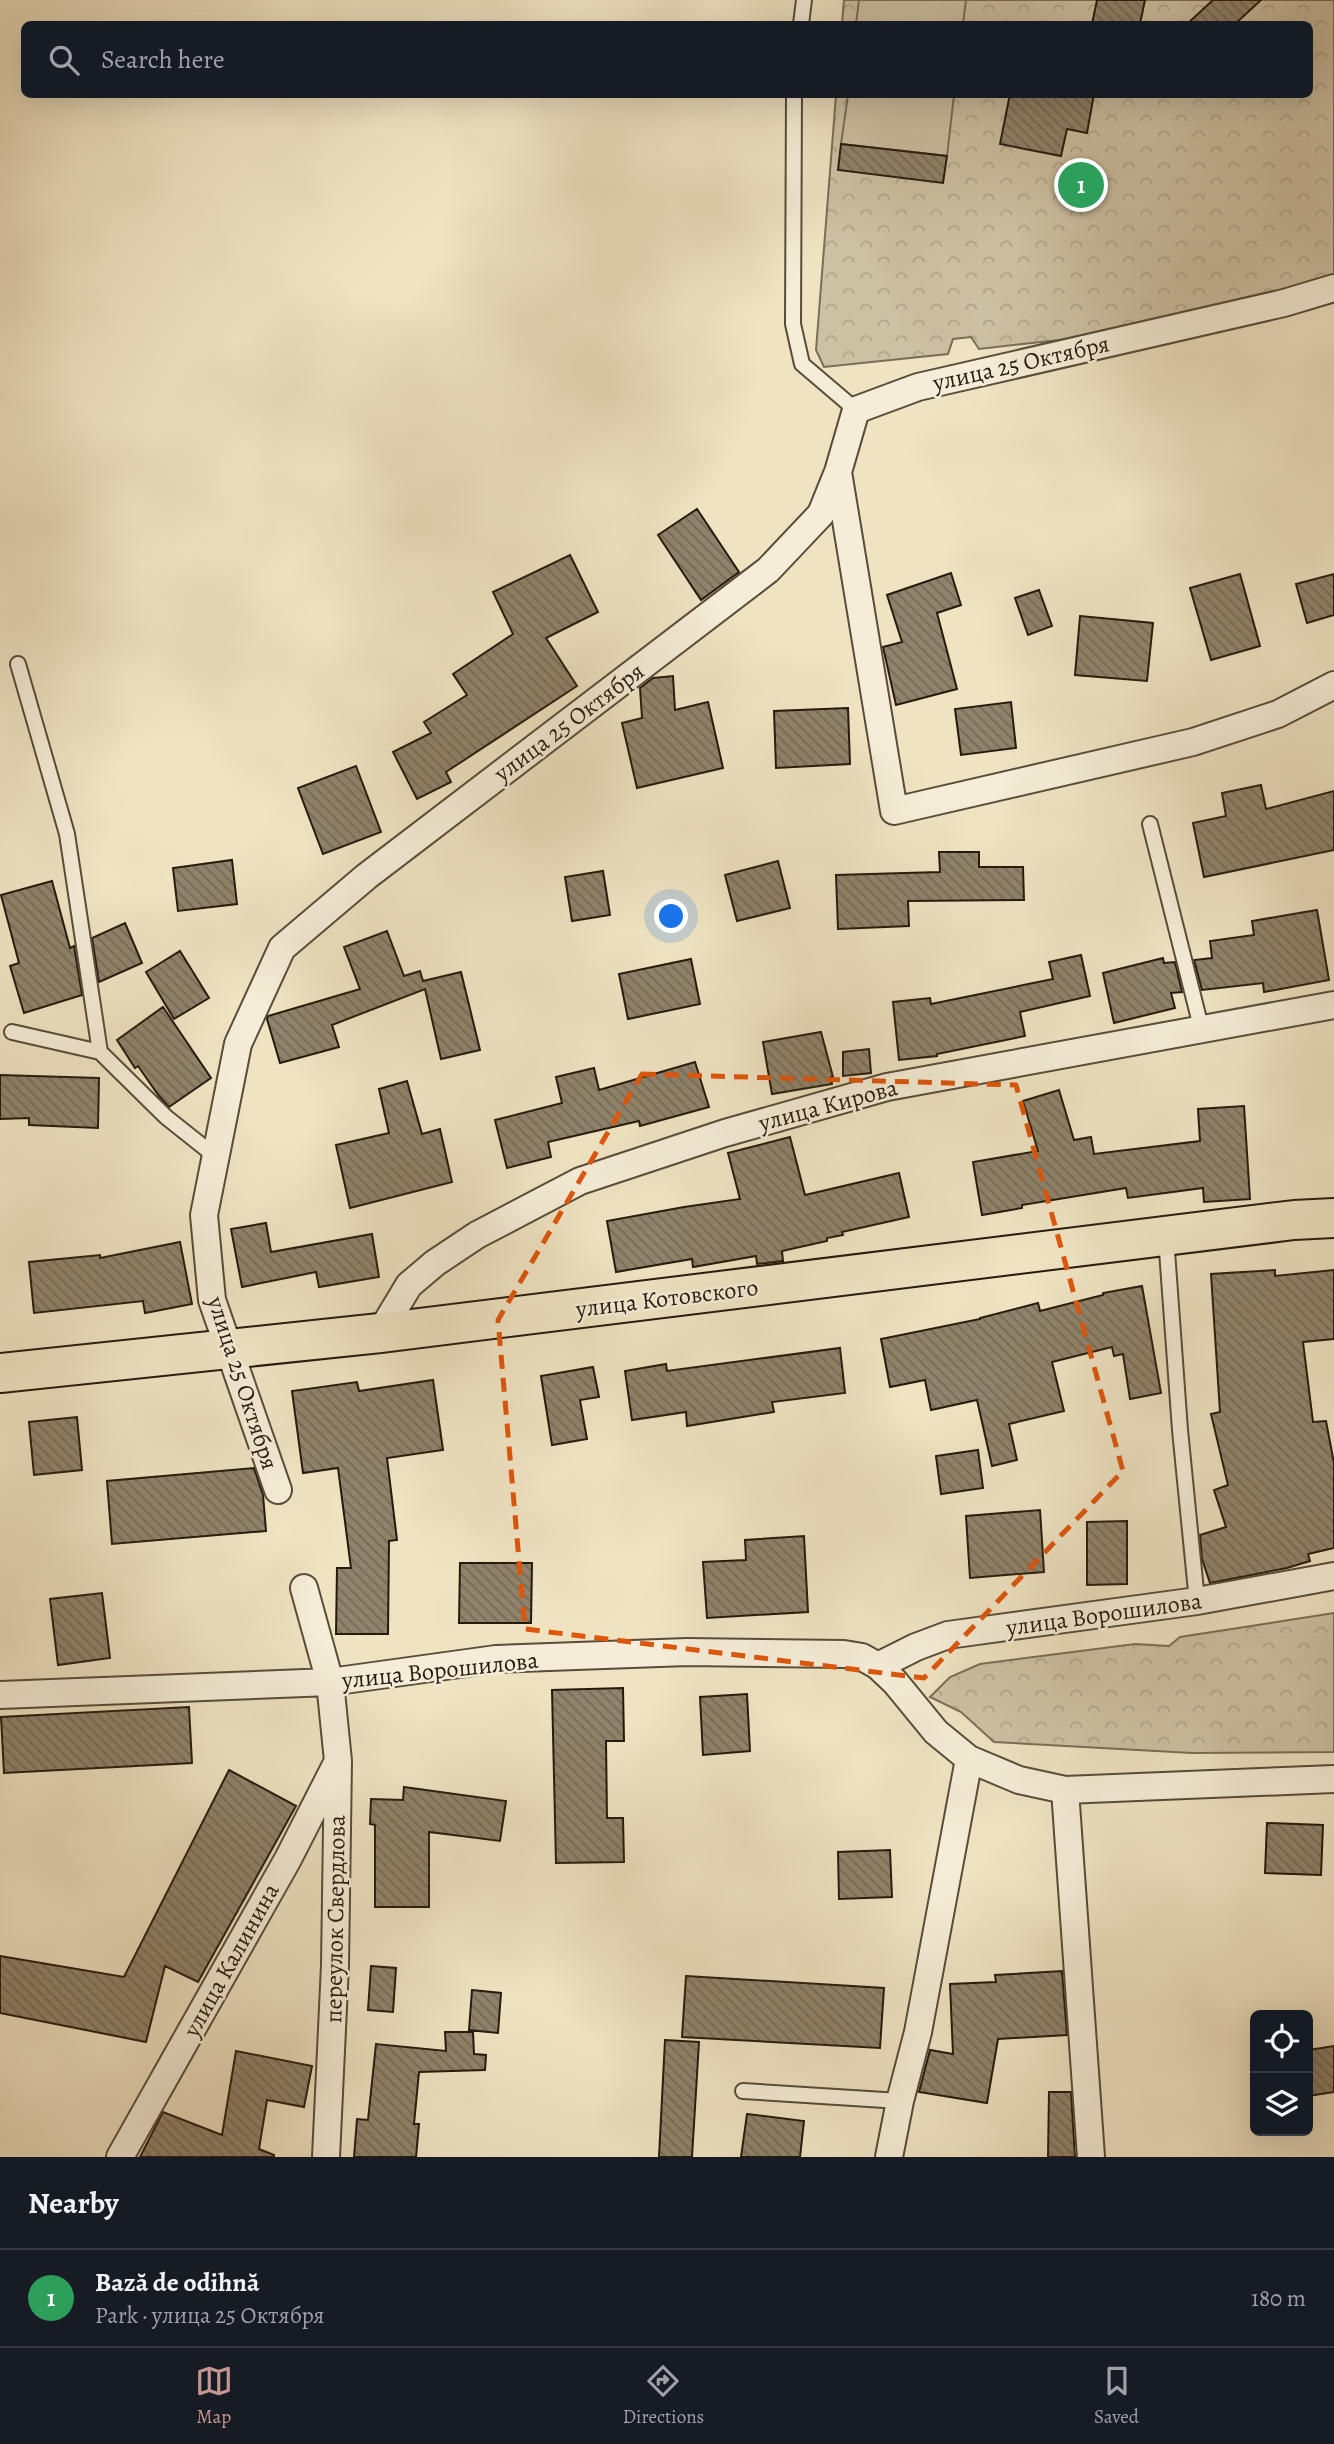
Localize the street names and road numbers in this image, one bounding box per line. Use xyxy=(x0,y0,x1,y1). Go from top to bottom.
street label: улица 25 Октября xyxy=(929,327,1112,399)
street label: улица 25 Октября xyxy=(487,655,651,790)
street label: улица Кирова xyxy=(754,1071,901,1139)
street label: улица Котовского xyxy=(573,1271,760,1325)
street label: улица 25 Октября xyxy=(200,1291,286,1474)
street label: улица Ворошилова xyxy=(1003,1584,1204,1644)
street label: улица Ворошилова xyxy=(339,1644,540,1696)
street label: переулок Свердлова xyxy=(317,1815,353,2023)
street label: улица Калинина xyxy=(175,1877,286,2044)

